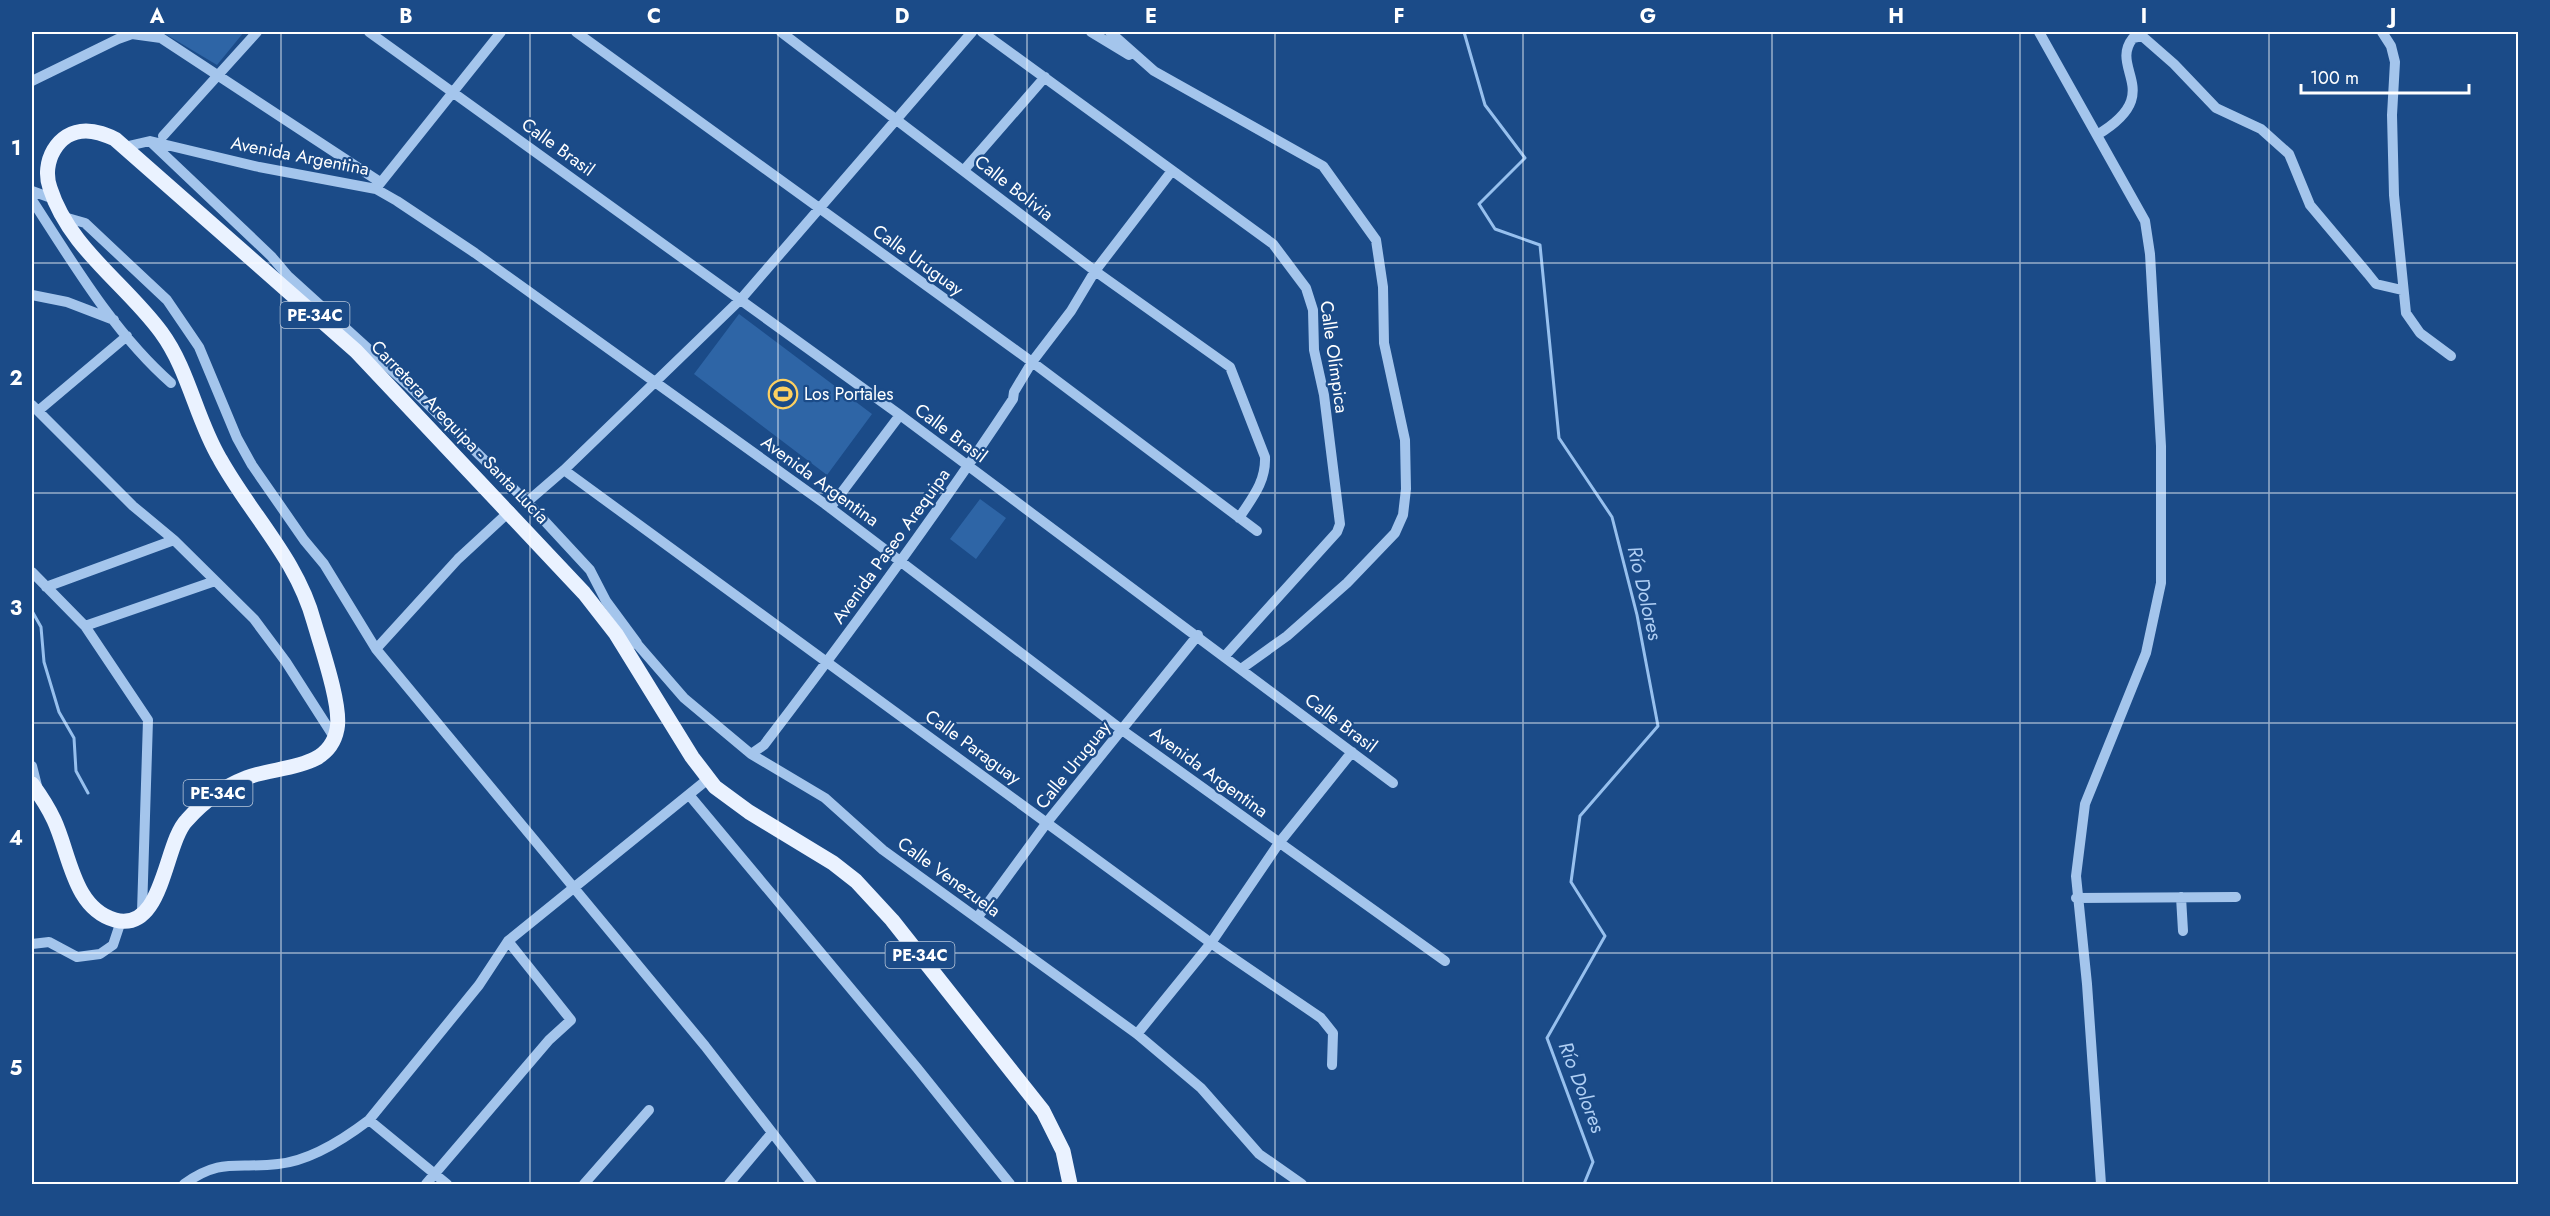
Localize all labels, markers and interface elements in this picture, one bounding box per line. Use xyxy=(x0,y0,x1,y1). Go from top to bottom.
text: A xyxy=(149,2,165,31)
text: B xyxy=(399,2,413,31)
text: C xyxy=(647,2,661,31)
text: D xyxy=(895,2,909,31)
text: E xyxy=(1145,2,1157,31)
text: F xyxy=(1393,2,1405,31)
text: G xyxy=(1640,2,1656,31)
text: H xyxy=(1888,2,1904,31)
text: I xyxy=(2141,2,2147,31)
text: J xyxy=(2386,2,2396,31)
scale bar xyxy=(2301,57,2469,95)
text: 100 m xyxy=(2310,65,2359,91)
street label: Calle Brasil xyxy=(516,112,600,182)
street label: Avenida Argentina xyxy=(229,130,371,182)
text: 1 xyxy=(11,134,21,163)
street label: Calle Bolivia xyxy=(969,149,1059,227)
street label: Calle Uruguay xyxy=(867,218,969,302)
street label: Calle Olímpica xyxy=(1313,299,1355,415)
road number: PE-34C xyxy=(280,302,350,328)
street label: Carretera Arequipa - Santa Lucía xyxy=(365,334,555,530)
text: 2 xyxy=(9,364,23,393)
sports icon: Los Portales xyxy=(767,378,799,410)
place label: Los Portales xyxy=(804,381,894,407)
street label: Calle Brasil xyxy=(909,397,993,469)
street label: Avenida Argentina xyxy=(756,429,884,533)
street label: Avenida Paseo Arequipa xyxy=(826,463,956,629)
water label: Río Dolores xyxy=(1620,543,1669,643)
text: 3 xyxy=(10,594,22,623)
street label: Calle Brasil xyxy=(1299,687,1383,759)
street label: Calle Paraguay xyxy=(920,703,1026,791)
street label: Calle Uruguay xyxy=(1029,715,1117,815)
street label: Avenida Argentina xyxy=(1145,720,1273,824)
road number: PE-34C xyxy=(184,780,252,806)
text: 4 xyxy=(9,824,23,853)
street label: Calle Venezuela xyxy=(892,831,1006,923)
road number: PE-34C xyxy=(886,942,954,968)
water label: Río Dolores xyxy=(1551,1037,1612,1137)
text: 5 xyxy=(10,1054,23,1083)

